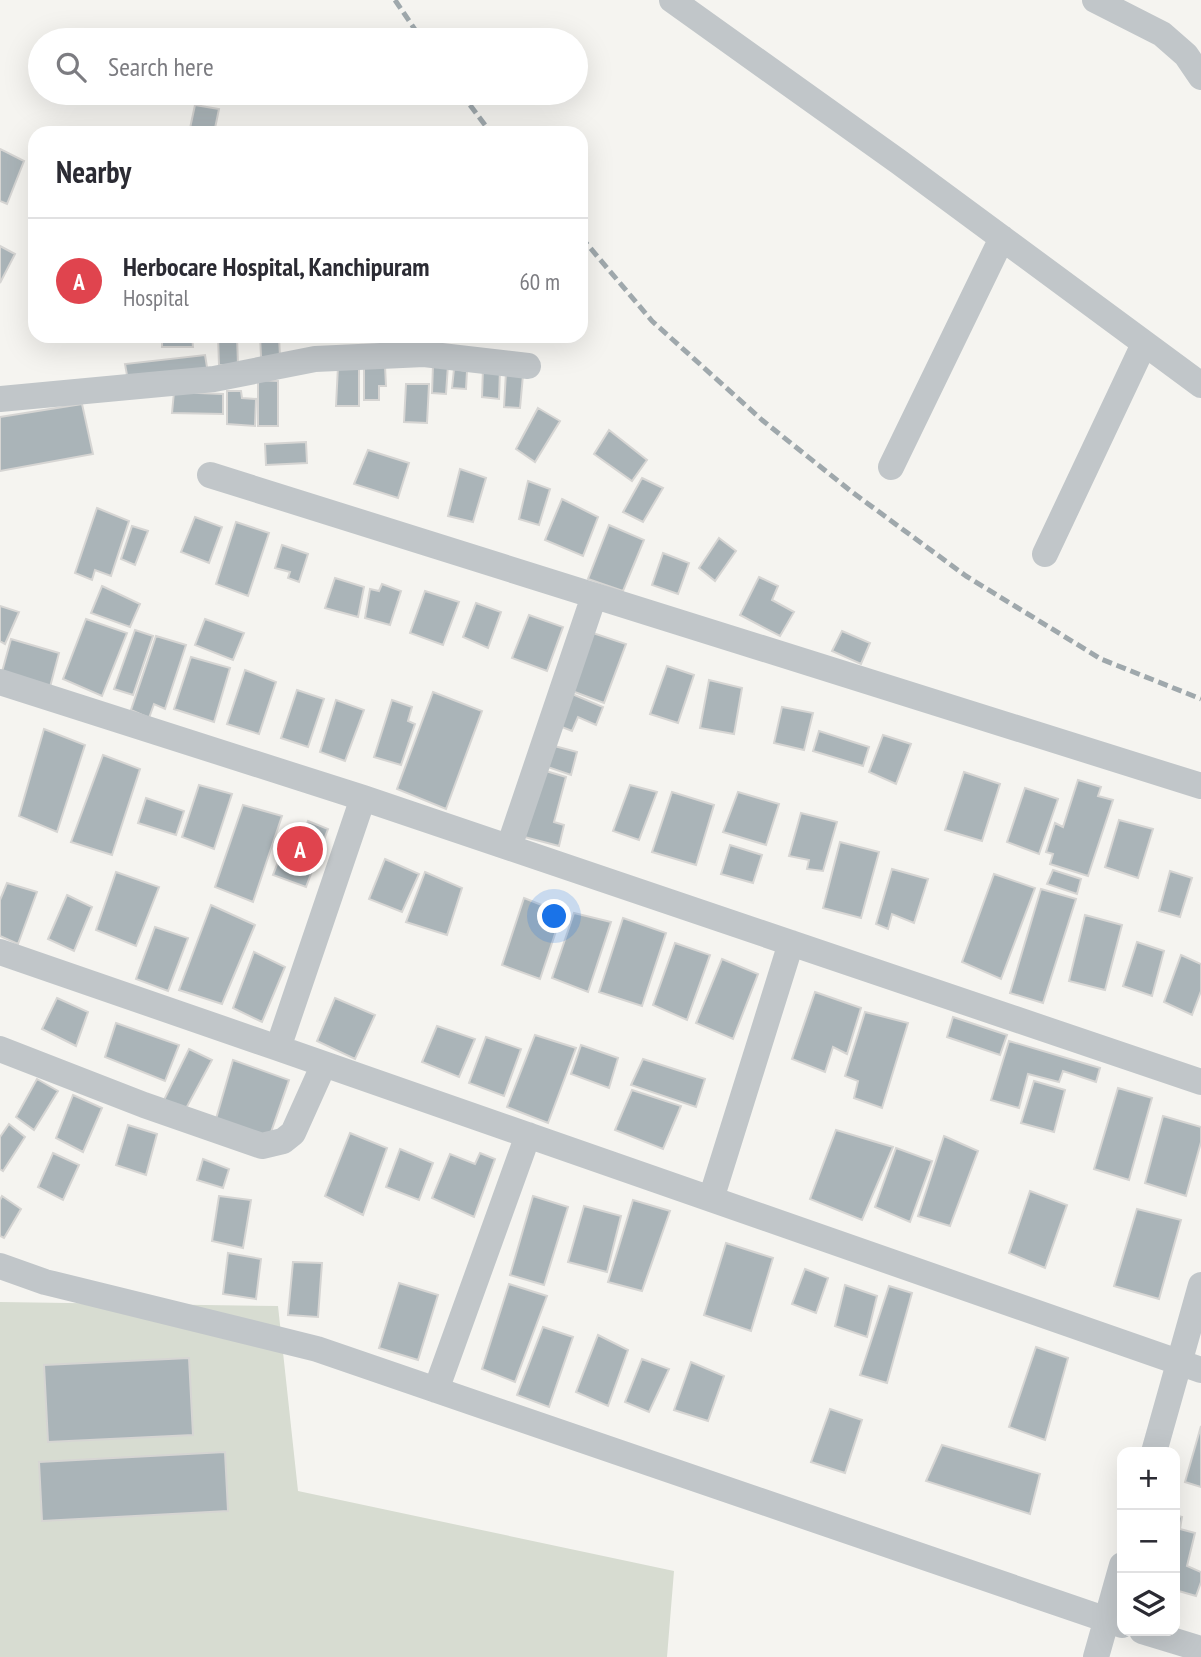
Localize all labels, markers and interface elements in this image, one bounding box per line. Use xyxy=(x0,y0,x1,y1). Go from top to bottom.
search box xyxy=(28,28,588,105)
icon: search xyxy=(52,48,90,86)
text: Search here xyxy=(108,50,214,83)
text: Nearby xyxy=(56,152,131,191)
text: Herbocare Hospital, Kanchipuram xyxy=(123,250,430,283)
text: A xyxy=(73,267,85,296)
text: 60 m xyxy=(519,267,560,296)
text: Hospital xyxy=(123,283,189,312)
pin: A xyxy=(277,823,323,875)
your location xyxy=(537,899,571,933)
map controls xyxy=(1117,1447,1180,1636)
button: + xyxy=(1117,1447,1180,1510)
button: − xyxy=(1117,1510,1180,1573)
button: layers xyxy=(1117,1573,1180,1636)

